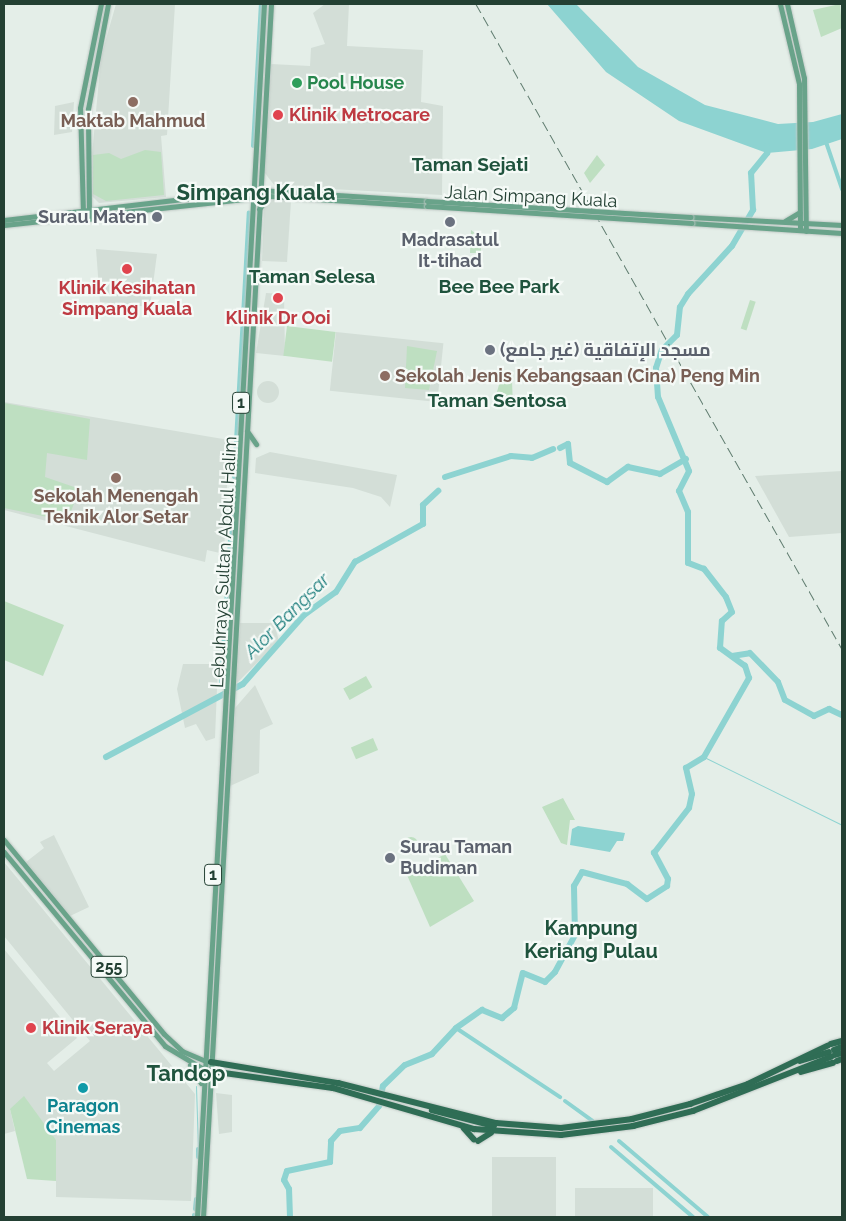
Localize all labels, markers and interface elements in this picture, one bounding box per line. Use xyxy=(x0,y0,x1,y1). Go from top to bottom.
place label: Pool House xyxy=(307,72,405,94)
marker: Pool House xyxy=(291,77,303,89)
marker: Maktab Mahmud xyxy=(127,96,139,108)
place label: Klinik Metrocare xyxy=(289,104,430,126)
marker: Klinik Metrocare xyxy=(271,108,285,122)
place label: Maktab Mahmud xyxy=(61,110,205,132)
district label: Taman Sejati xyxy=(412,154,528,176)
district label: Simpang Kuala xyxy=(177,180,335,206)
street label: Jalan Simpang Kuala xyxy=(444,182,618,212)
place label: Surau Maten xyxy=(38,206,147,228)
marker: Surau Maten xyxy=(151,211,163,223)
marker: Madrasatul It-tihad xyxy=(444,216,456,228)
place label: Madrasatul It-tihad xyxy=(401,230,499,272)
marker: Klinik Kesihatan Simpang Kuala xyxy=(120,262,134,276)
district label: Taman Selesa xyxy=(249,266,375,288)
district label: Bee Bee Park xyxy=(438,276,560,298)
place label: Klinik Kesihatan Simpang Kuala xyxy=(58,278,196,320)
marker: Klinik Dr Ooi xyxy=(271,291,285,305)
place label: Klinik Dr Ooi xyxy=(225,307,331,329)
place label: مسجد الإتفاقية (غير جامع) xyxy=(500,339,711,361)
marker: مسجد الإتفاقية (غير جامع) xyxy=(484,344,496,356)
place label: Sekolah Jenis Kebangsaan (Cina) Peng Min xyxy=(395,365,760,387)
marker: Sekolah Jenis Kebangsaan (Cina) Peng Min xyxy=(379,370,391,382)
road number: 1 xyxy=(231,389,251,416)
district label: Taman Sentosa xyxy=(427,390,567,412)
street label: Lebuhraya Sultan Abdul Halim xyxy=(207,435,241,689)
marker: Sekolah Menengah Teknik Alor Setar xyxy=(110,472,122,484)
place label: Sekolah Menengah Teknik Alor Setar xyxy=(34,486,198,528)
water label: Alor Bangsar xyxy=(240,569,334,663)
place label: Surau Taman Budiman xyxy=(400,837,513,880)
marker: Surau Taman Budiman xyxy=(384,852,396,864)
road number: 1 xyxy=(203,862,223,888)
district label: Kampung Keriang Pulau xyxy=(524,917,658,964)
road number: 255 xyxy=(90,954,128,980)
place label: Klinik Seraya xyxy=(42,1017,153,1039)
marker: Klinik Seraya xyxy=(24,1021,38,1035)
district label: Tandop xyxy=(146,1061,226,1087)
marker: Paragon Cinemas xyxy=(77,1082,89,1094)
place label: Paragon Cinemas xyxy=(46,1096,120,1138)

